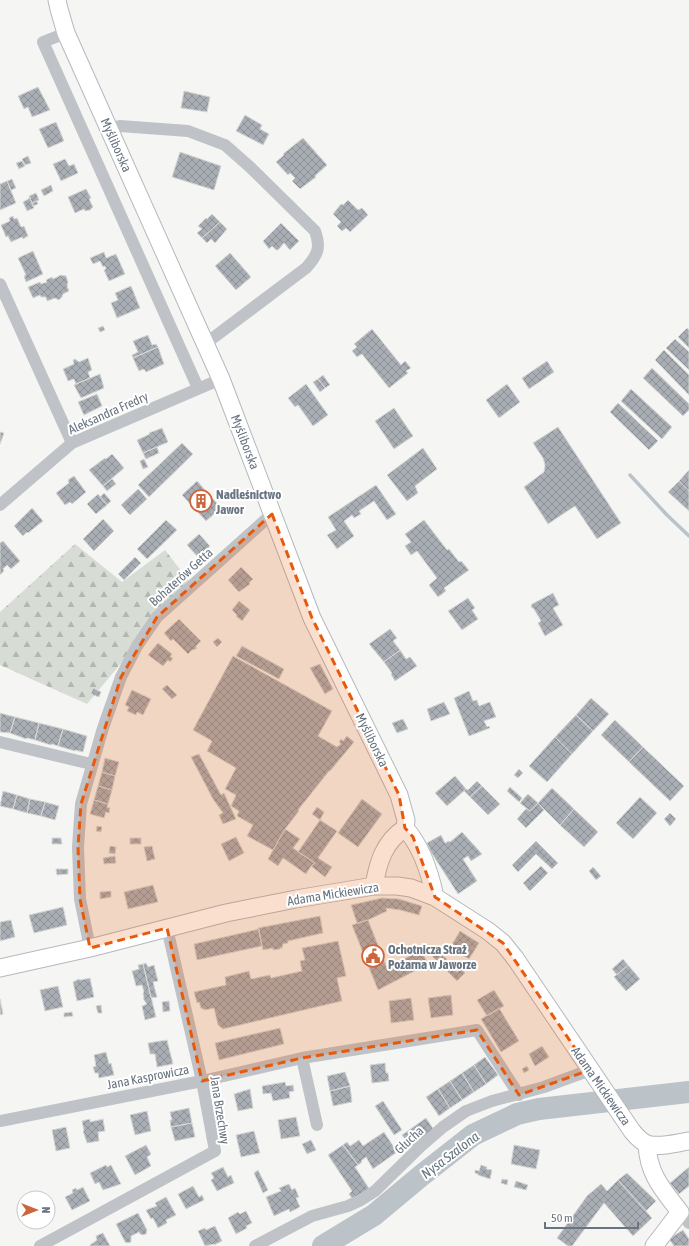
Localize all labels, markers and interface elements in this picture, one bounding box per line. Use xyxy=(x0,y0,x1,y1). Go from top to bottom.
street label: Myśliborska xyxy=(97,116,135,174)
street label: Aleksandra Fredry xyxy=(66,388,151,437)
street label: Myśliborska xyxy=(228,412,262,472)
place label: Nadleśnictwo Jawor xyxy=(215,487,281,517)
building icon: Nadleśnictwo Jawor xyxy=(188,488,214,514)
street label: Bohaterów Getta xyxy=(146,545,216,609)
street label: Myśliborska xyxy=(353,711,391,769)
street label: Adama Mickiewicza xyxy=(286,879,380,909)
place label: Ochotnicza Straż Pożarna w Jaworze xyxy=(388,942,477,972)
public building icon: Ochotnicza Straż Pożarna w Jaworze xyxy=(360,943,386,969)
street label: Adama Mickiewicza xyxy=(568,1044,634,1128)
street label: Jana Kasprowicza xyxy=(106,1062,190,1092)
street label: Jana Brzechwy xyxy=(207,1075,233,1146)
street label: Głucha xyxy=(392,1123,426,1157)
water label: Nysa Szalona xyxy=(418,1128,482,1182)
north arrow xyxy=(16,1190,56,1230)
scale bar xyxy=(545,1204,638,1230)
text: N xyxy=(40,1207,52,1213)
text: 50 m xyxy=(551,1211,573,1225)

